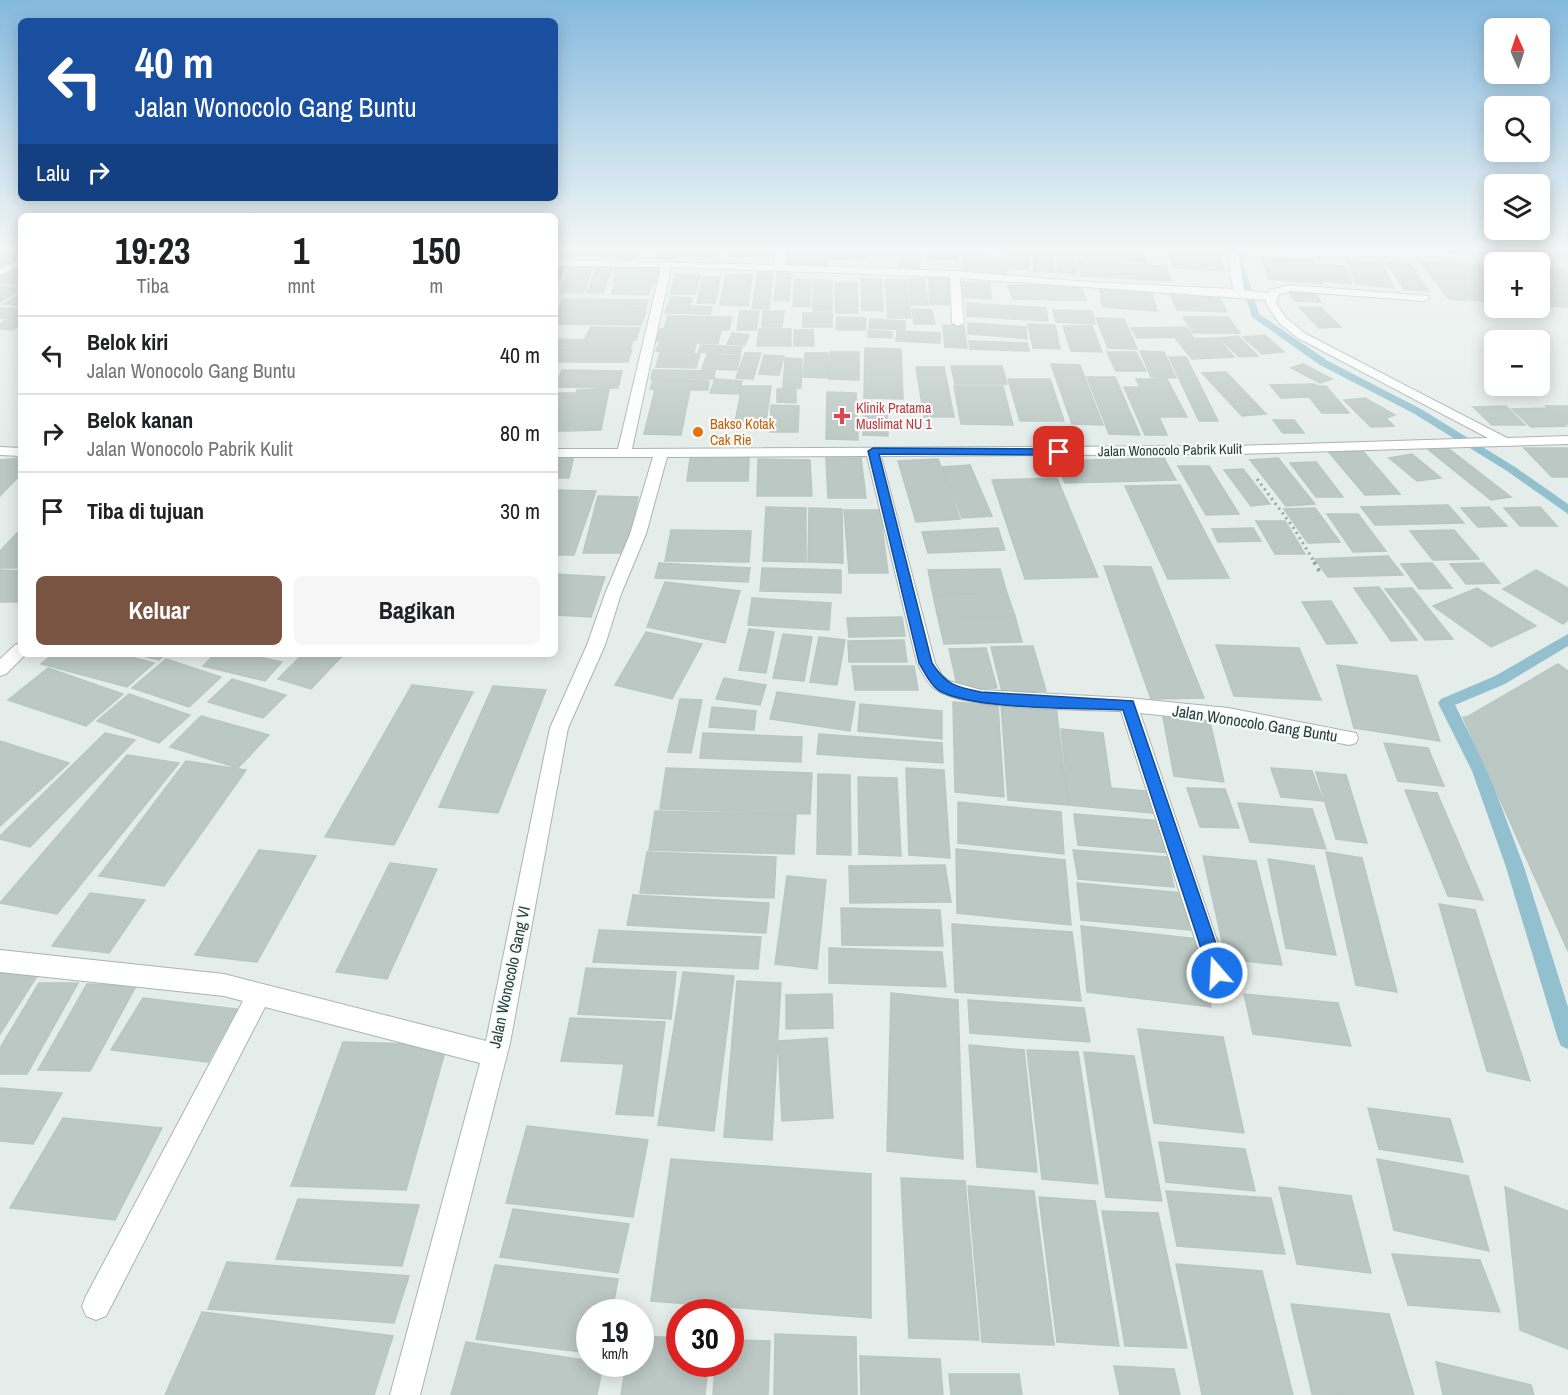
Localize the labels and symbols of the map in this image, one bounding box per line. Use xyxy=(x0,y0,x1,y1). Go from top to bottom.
north arrow xyxy=(1484,18,1550,84)
place label: Klinik Pratama Muslimat NU 1 xyxy=(856,399,933,433)
marker: Klinik Pratama Muslimat NU 1 xyxy=(833,407,851,425)
place label: Bakso Kotak Cak Rie xyxy=(710,415,775,449)
marker: Bakso Kotak Cak Rie xyxy=(691,425,705,439)
pin xyxy=(1033,426,1084,477)
street label: Jalan Wonocolo Pabrik Kulit xyxy=(1098,440,1242,460)
street label: Jalan Wonocolo Gang Buntu xyxy=(1171,699,1339,747)
street label: Jalan Wonocolo Gang VI xyxy=(483,904,535,1050)
position arrow xyxy=(1185,941,1249,1005)
speed limit sign: 30 xyxy=(666,1299,744,1377)

